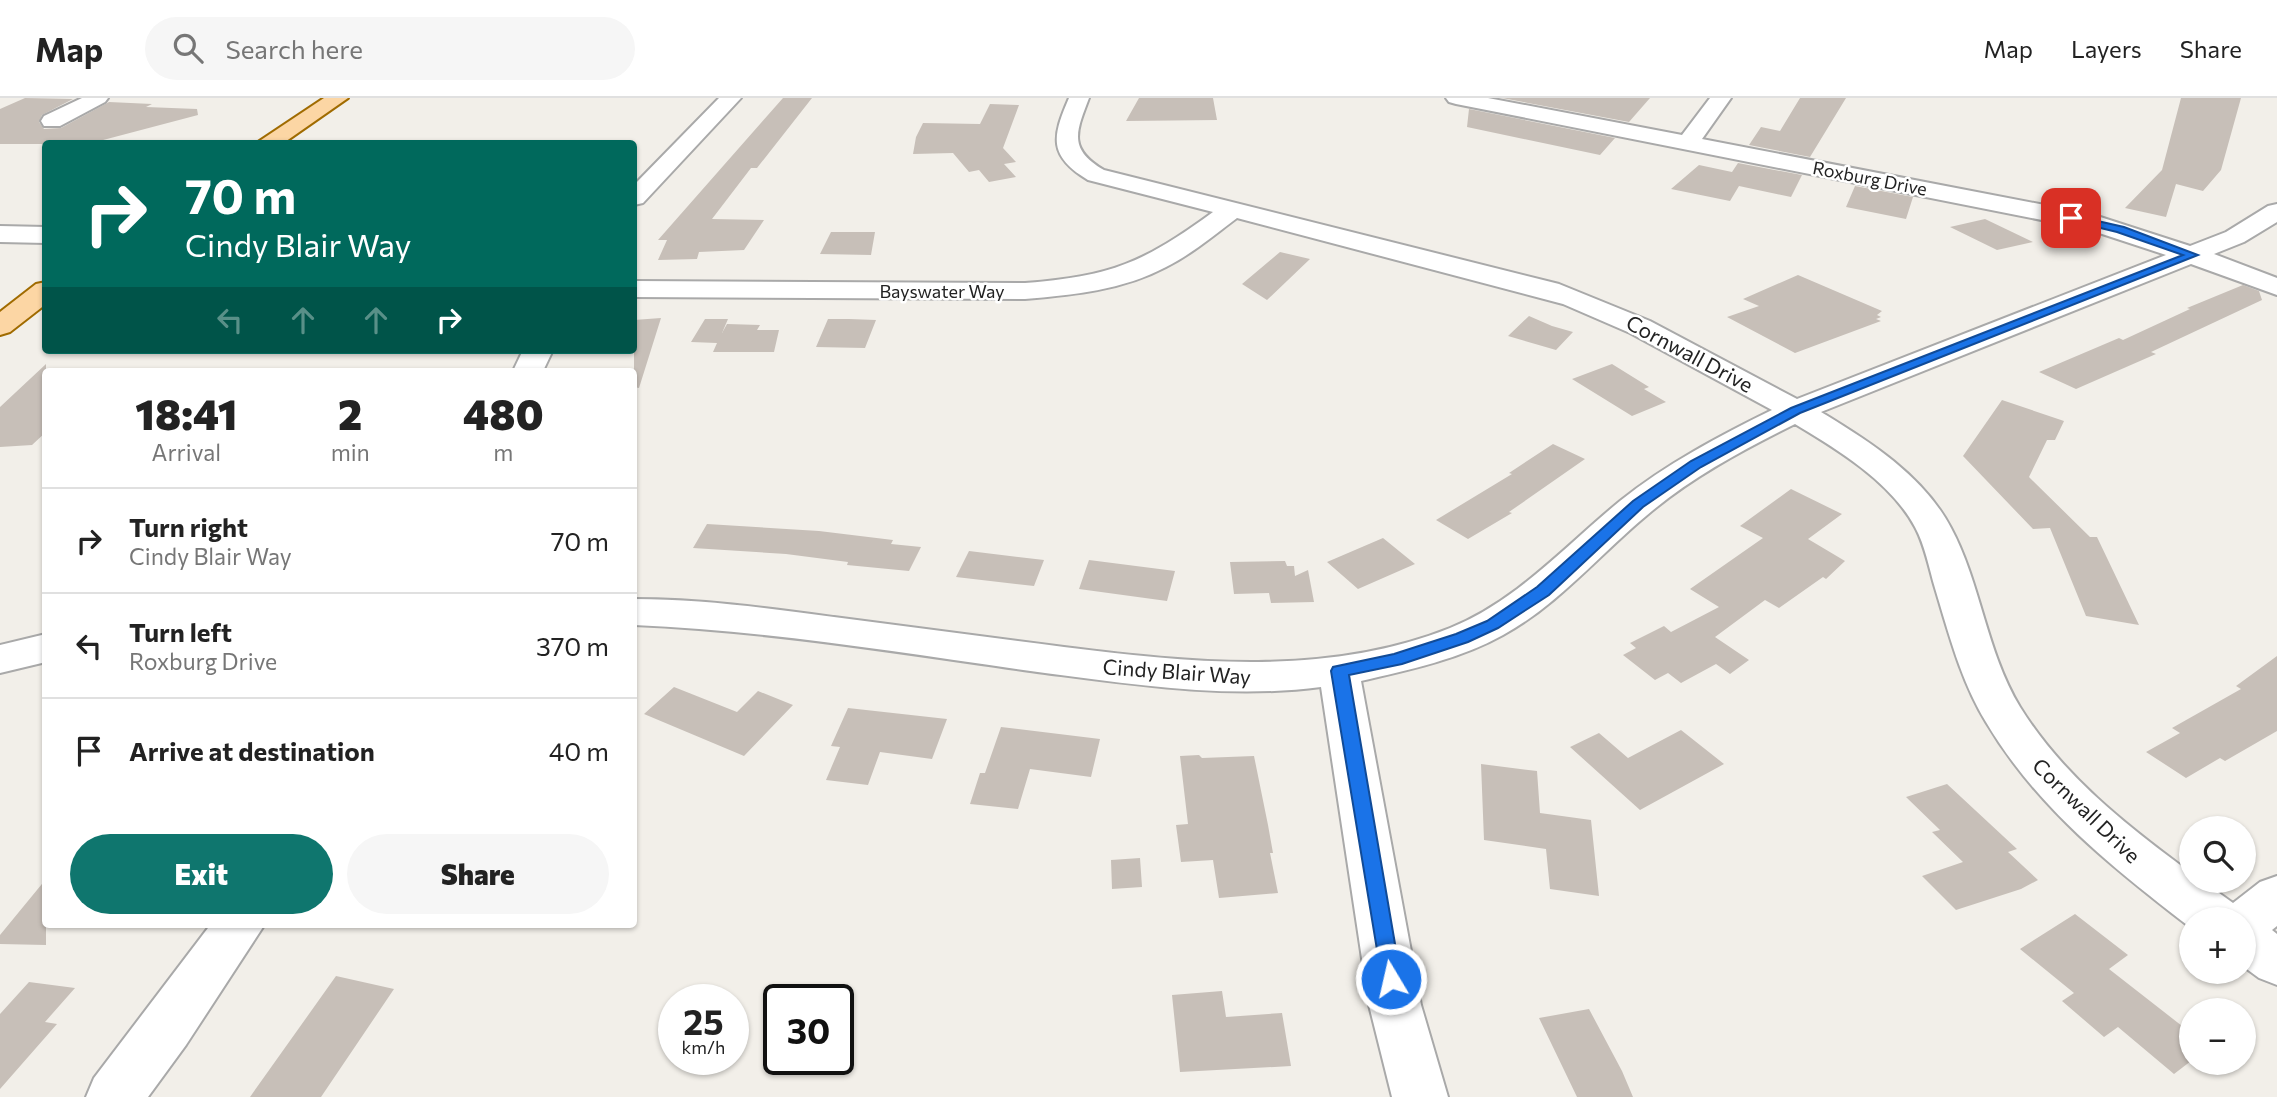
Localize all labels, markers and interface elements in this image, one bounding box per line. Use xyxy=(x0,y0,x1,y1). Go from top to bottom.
search box xyxy=(145,17,635,80)
text: Map xyxy=(35,28,103,69)
icon: search xyxy=(169,29,207,67)
text: Search here xyxy=(225,33,363,64)
text: Map xyxy=(1984,34,2033,63)
text: Layers xyxy=(2071,34,2142,63)
text: Share xyxy=(2180,34,2242,63)
street label: Roxburg Drive xyxy=(1811,156,1929,200)
text: 70 m xyxy=(185,164,296,224)
icon: right xyxy=(70,168,161,259)
pin xyxy=(2041,188,2101,248)
icon: arrive xyxy=(2052,199,2090,237)
text: Cindy Blair Way xyxy=(185,224,411,264)
street label: Bayswater Way xyxy=(879,280,1005,302)
icon: left xyxy=(211,301,249,339)
icon: ahead xyxy=(284,301,322,339)
icon: ahead xyxy=(357,301,395,339)
icon: right xyxy=(430,301,468,339)
street label: Cornwall Drive xyxy=(1622,309,1758,397)
text: 18:41 xyxy=(135,387,237,439)
text: 2 xyxy=(338,387,362,439)
text: 480 xyxy=(463,387,544,439)
text: Arrival xyxy=(152,438,221,466)
text: min xyxy=(331,438,370,466)
text: m xyxy=(493,438,513,466)
text: Turn right xyxy=(129,511,248,542)
icon: right xyxy=(70,522,108,560)
text: 70 m xyxy=(551,525,609,556)
text: Cindy Blair Way xyxy=(129,542,292,570)
text: Turn left xyxy=(129,616,232,647)
icon: left xyxy=(70,627,108,665)
text: 370 m xyxy=(536,630,609,661)
text: Roxburg Drive xyxy=(129,647,277,675)
street label: Cindy Blair Way xyxy=(1102,653,1252,689)
icon: arrive xyxy=(70,732,108,770)
text: Arrive at destination xyxy=(129,735,375,766)
text: 40 m xyxy=(549,735,609,766)
street label: Cornwall Drive xyxy=(2028,752,2146,868)
map controls xyxy=(2179,816,2256,1075)
button: search xyxy=(2179,816,2256,893)
button: Exit xyxy=(70,834,333,914)
button: Share xyxy=(347,834,609,914)
button: + xyxy=(2179,907,2256,984)
position arrow xyxy=(1354,942,1428,1016)
speed limit sign: 30 xyxy=(763,984,854,1075)
button: − xyxy=(2179,998,2256,1075)
text: 25 xyxy=(683,999,724,1042)
text: km/h xyxy=(682,1036,725,1058)

